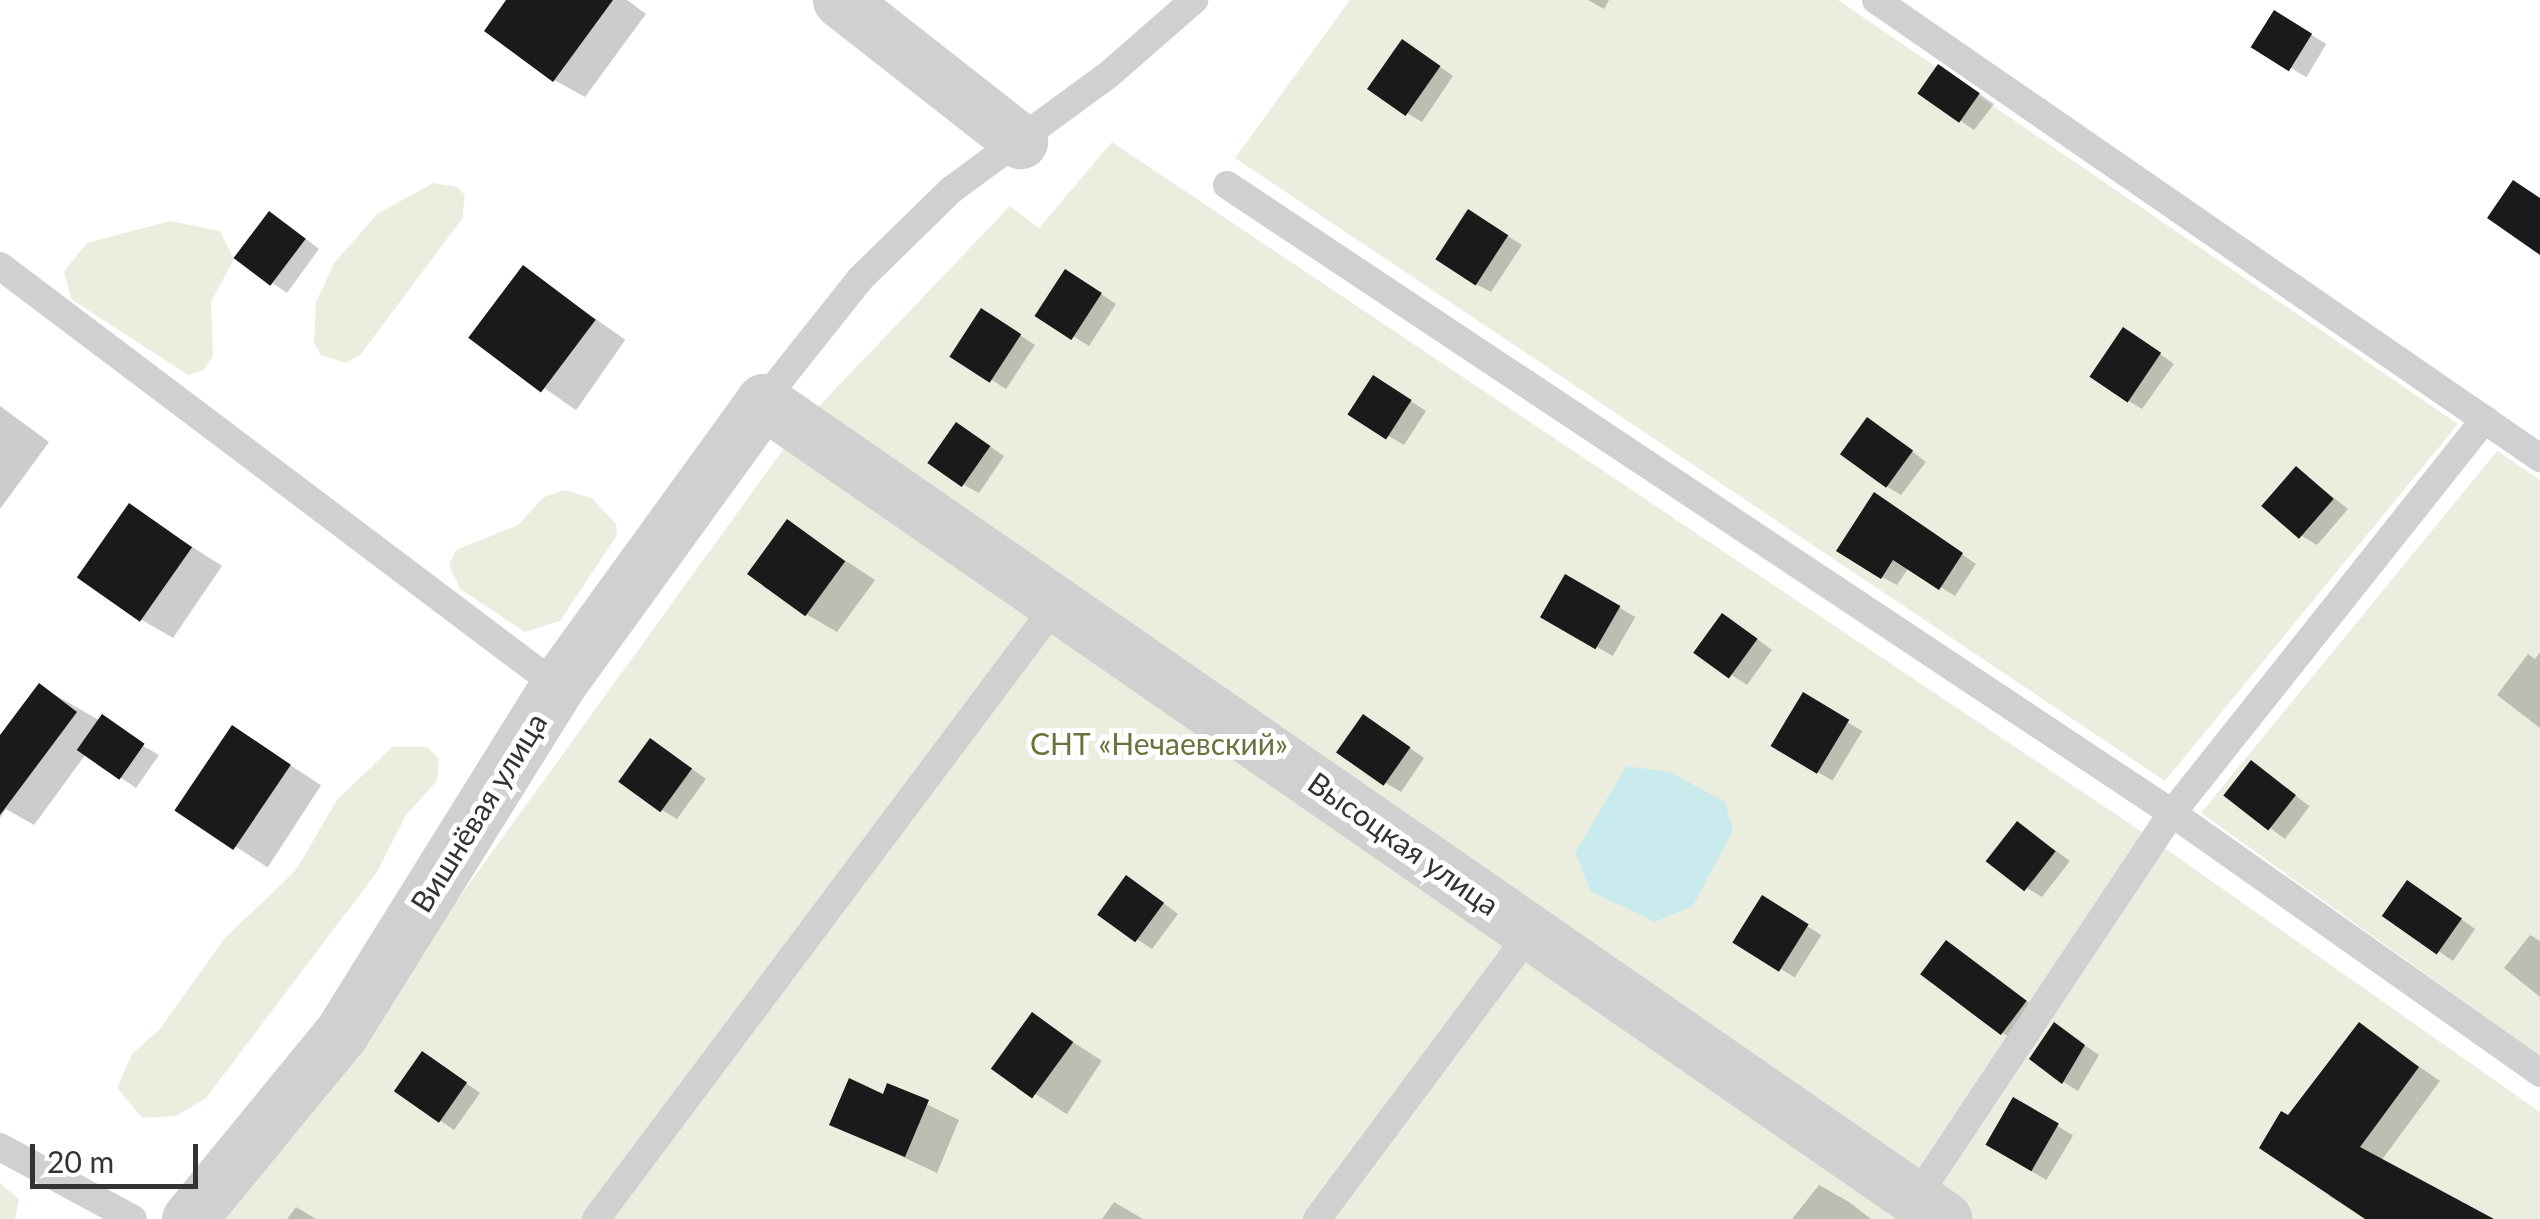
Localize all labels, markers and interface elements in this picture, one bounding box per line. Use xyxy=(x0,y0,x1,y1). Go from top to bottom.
street label: Вишнёвая улица xyxy=(402,706,554,918)
park label: СНТ «Нечаевский» xyxy=(1030,725,1288,761)
street label: Высоцкая улица xyxy=(1302,764,1506,922)
scale bar xyxy=(35,1124,202,1186)
text: 20 m xyxy=(47,1143,114,1179)

